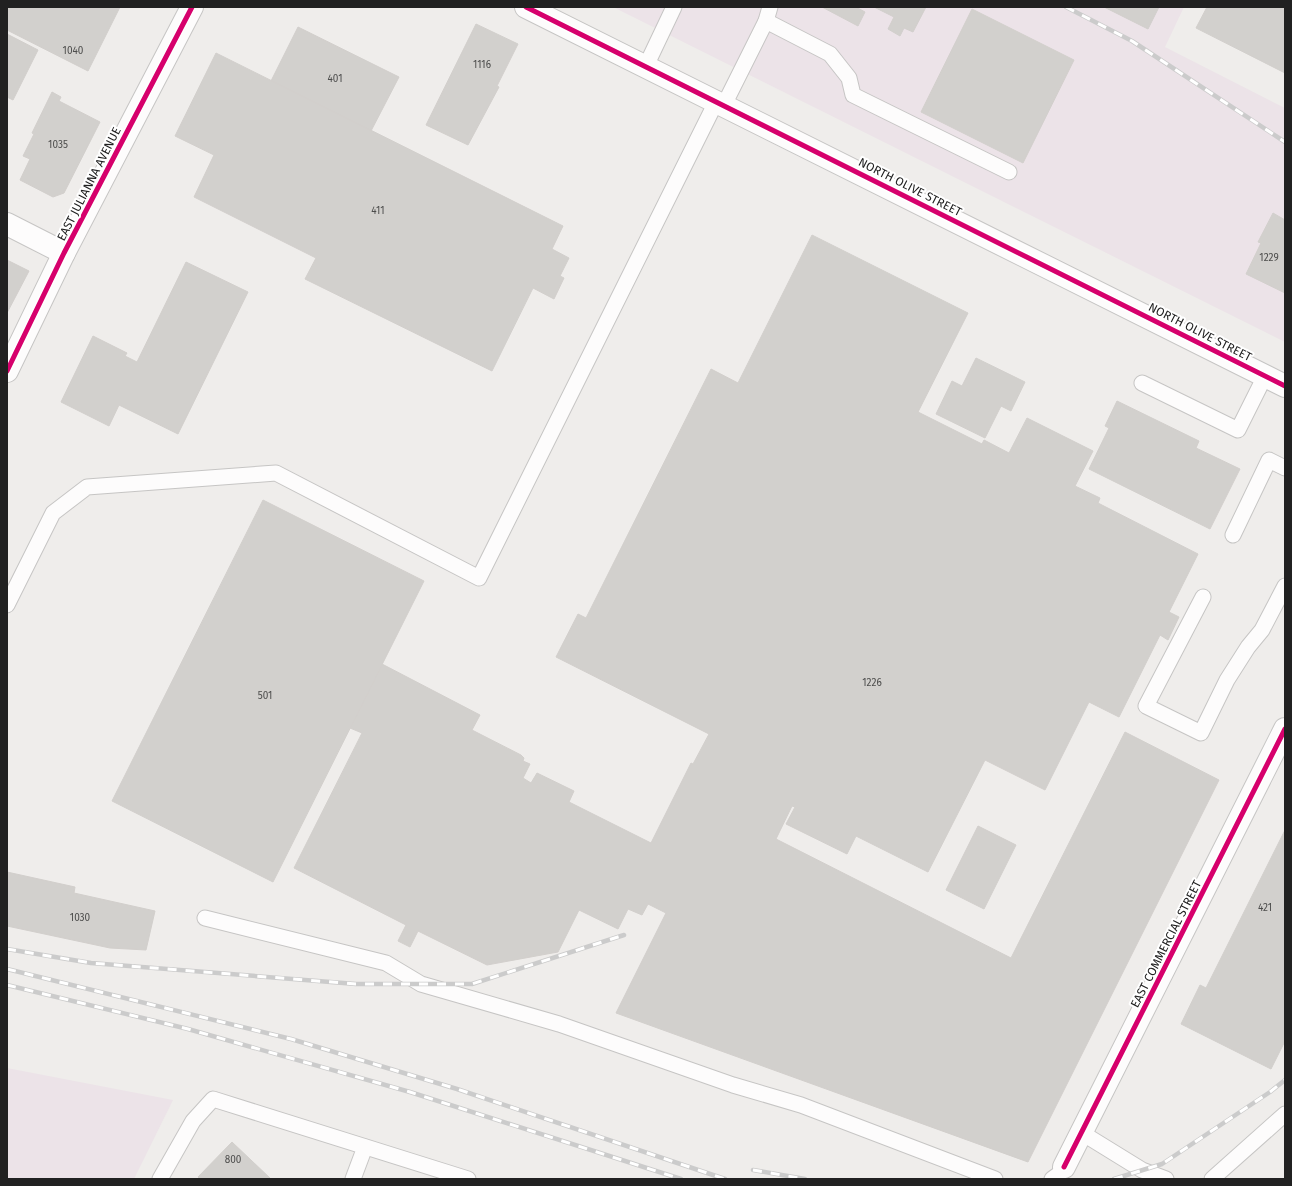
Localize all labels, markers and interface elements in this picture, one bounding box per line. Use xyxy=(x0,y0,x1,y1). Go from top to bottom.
house number: 1040 xyxy=(63,45,84,57)
house number: 1116 xyxy=(473,59,491,71)
house number: 401 xyxy=(328,73,342,85)
street label: EAST JULIANNA AVENUE xyxy=(54,125,124,243)
house number: 1035 xyxy=(48,139,68,151)
street label: NORTH OLIVE STREET xyxy=(856,155,965,219)
house number: 411 xyxy=(371,205,385,217)
house number: 1229 xyxy=(1259,252,1279,264)
street label: NORTH OLIVE STREET xyxy=(1146,300,1255,364)
house number: 1226 xyxy=(862,677,882,689)
house number: 501 xyxy=(258,690,272,702)
street label: EAST COMMERCIAL STREET xyxy=(1128,877,1205,1010)
house number: 421 xyxy=(1258,902,1272,914)
house number: 1030 xyxy=(70,912,91,924)
house number: 800 xyxy=(225,1154,242,1166)

